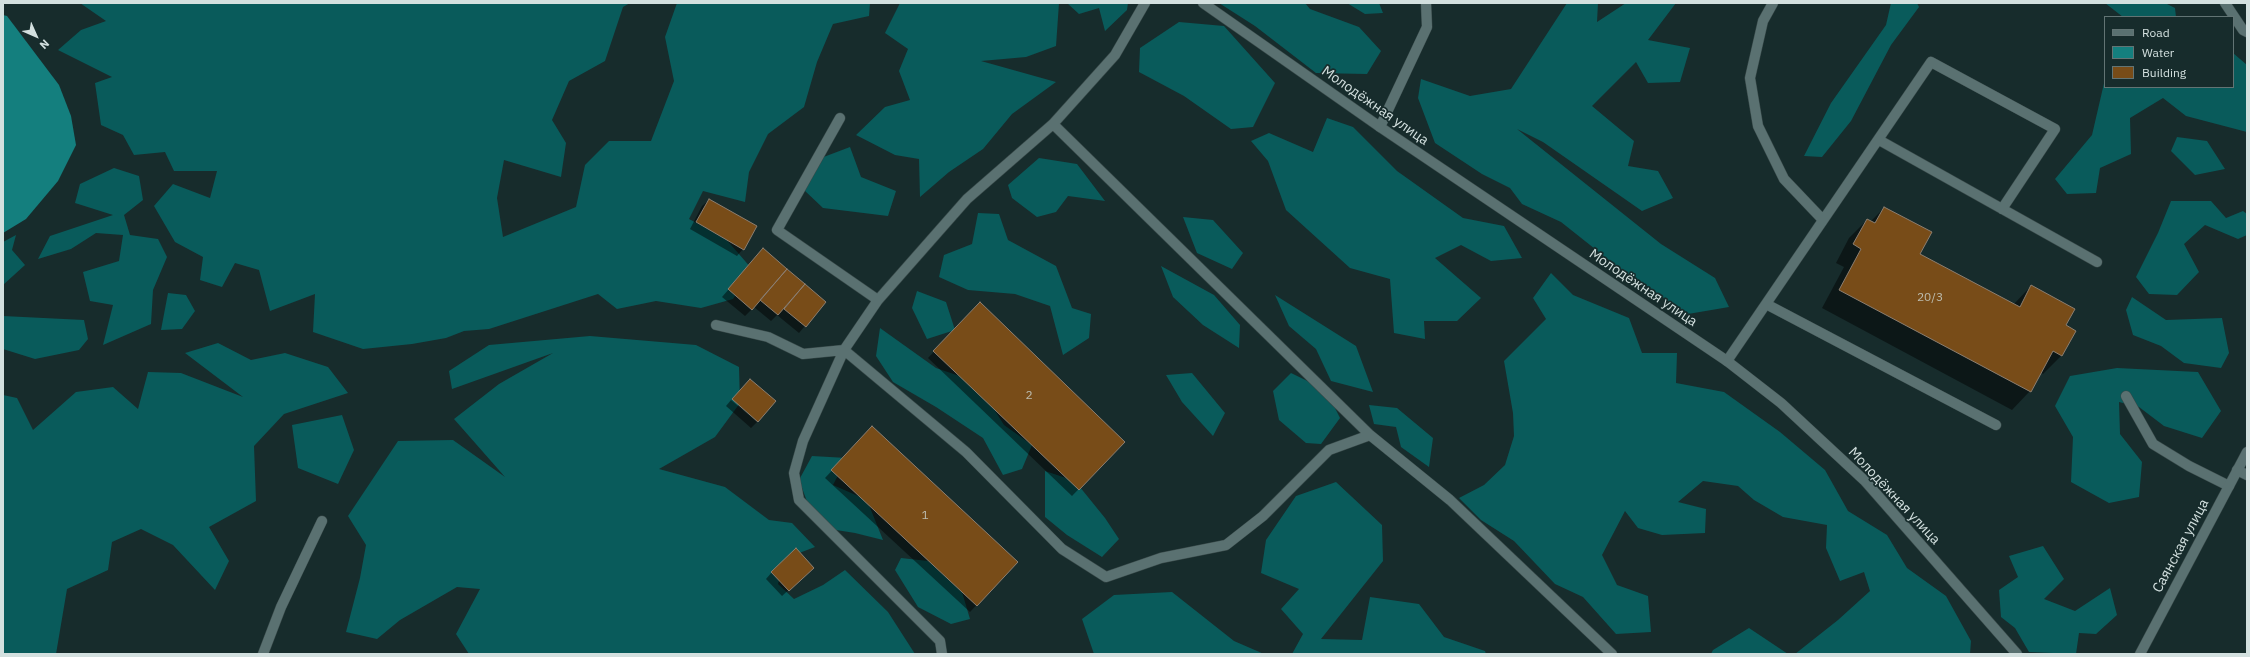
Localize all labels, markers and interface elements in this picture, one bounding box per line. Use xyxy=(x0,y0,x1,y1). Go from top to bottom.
north arrow xyxy=(16,16,56,56)
legend xyxy=(2104,16,2234,88)
text: Road xyxy=(2142,25,2170,40)
text: N xyxy=(37,37,52,52)
text: Water xyxy=(2142,45,2174,60)
street label: Молодёжная улица xyxy=(1318,63,1432,149)
text: Building xyxy=(2142,65,2186,80)
street label: Молодёжная улица xyxy=(1586,246,1700,330)
house number: 20/3 xyxy=(1917,291,1943,305)
house number: 2 xyxy=(1025,389,1033,403)
street label: Молодёжная улица xyxy=(1845,444,1943,548)
street label: Саянская улица xyxy=(2149,496,2213,596)
house number: 1 xyxy=(921,509,929,523)

